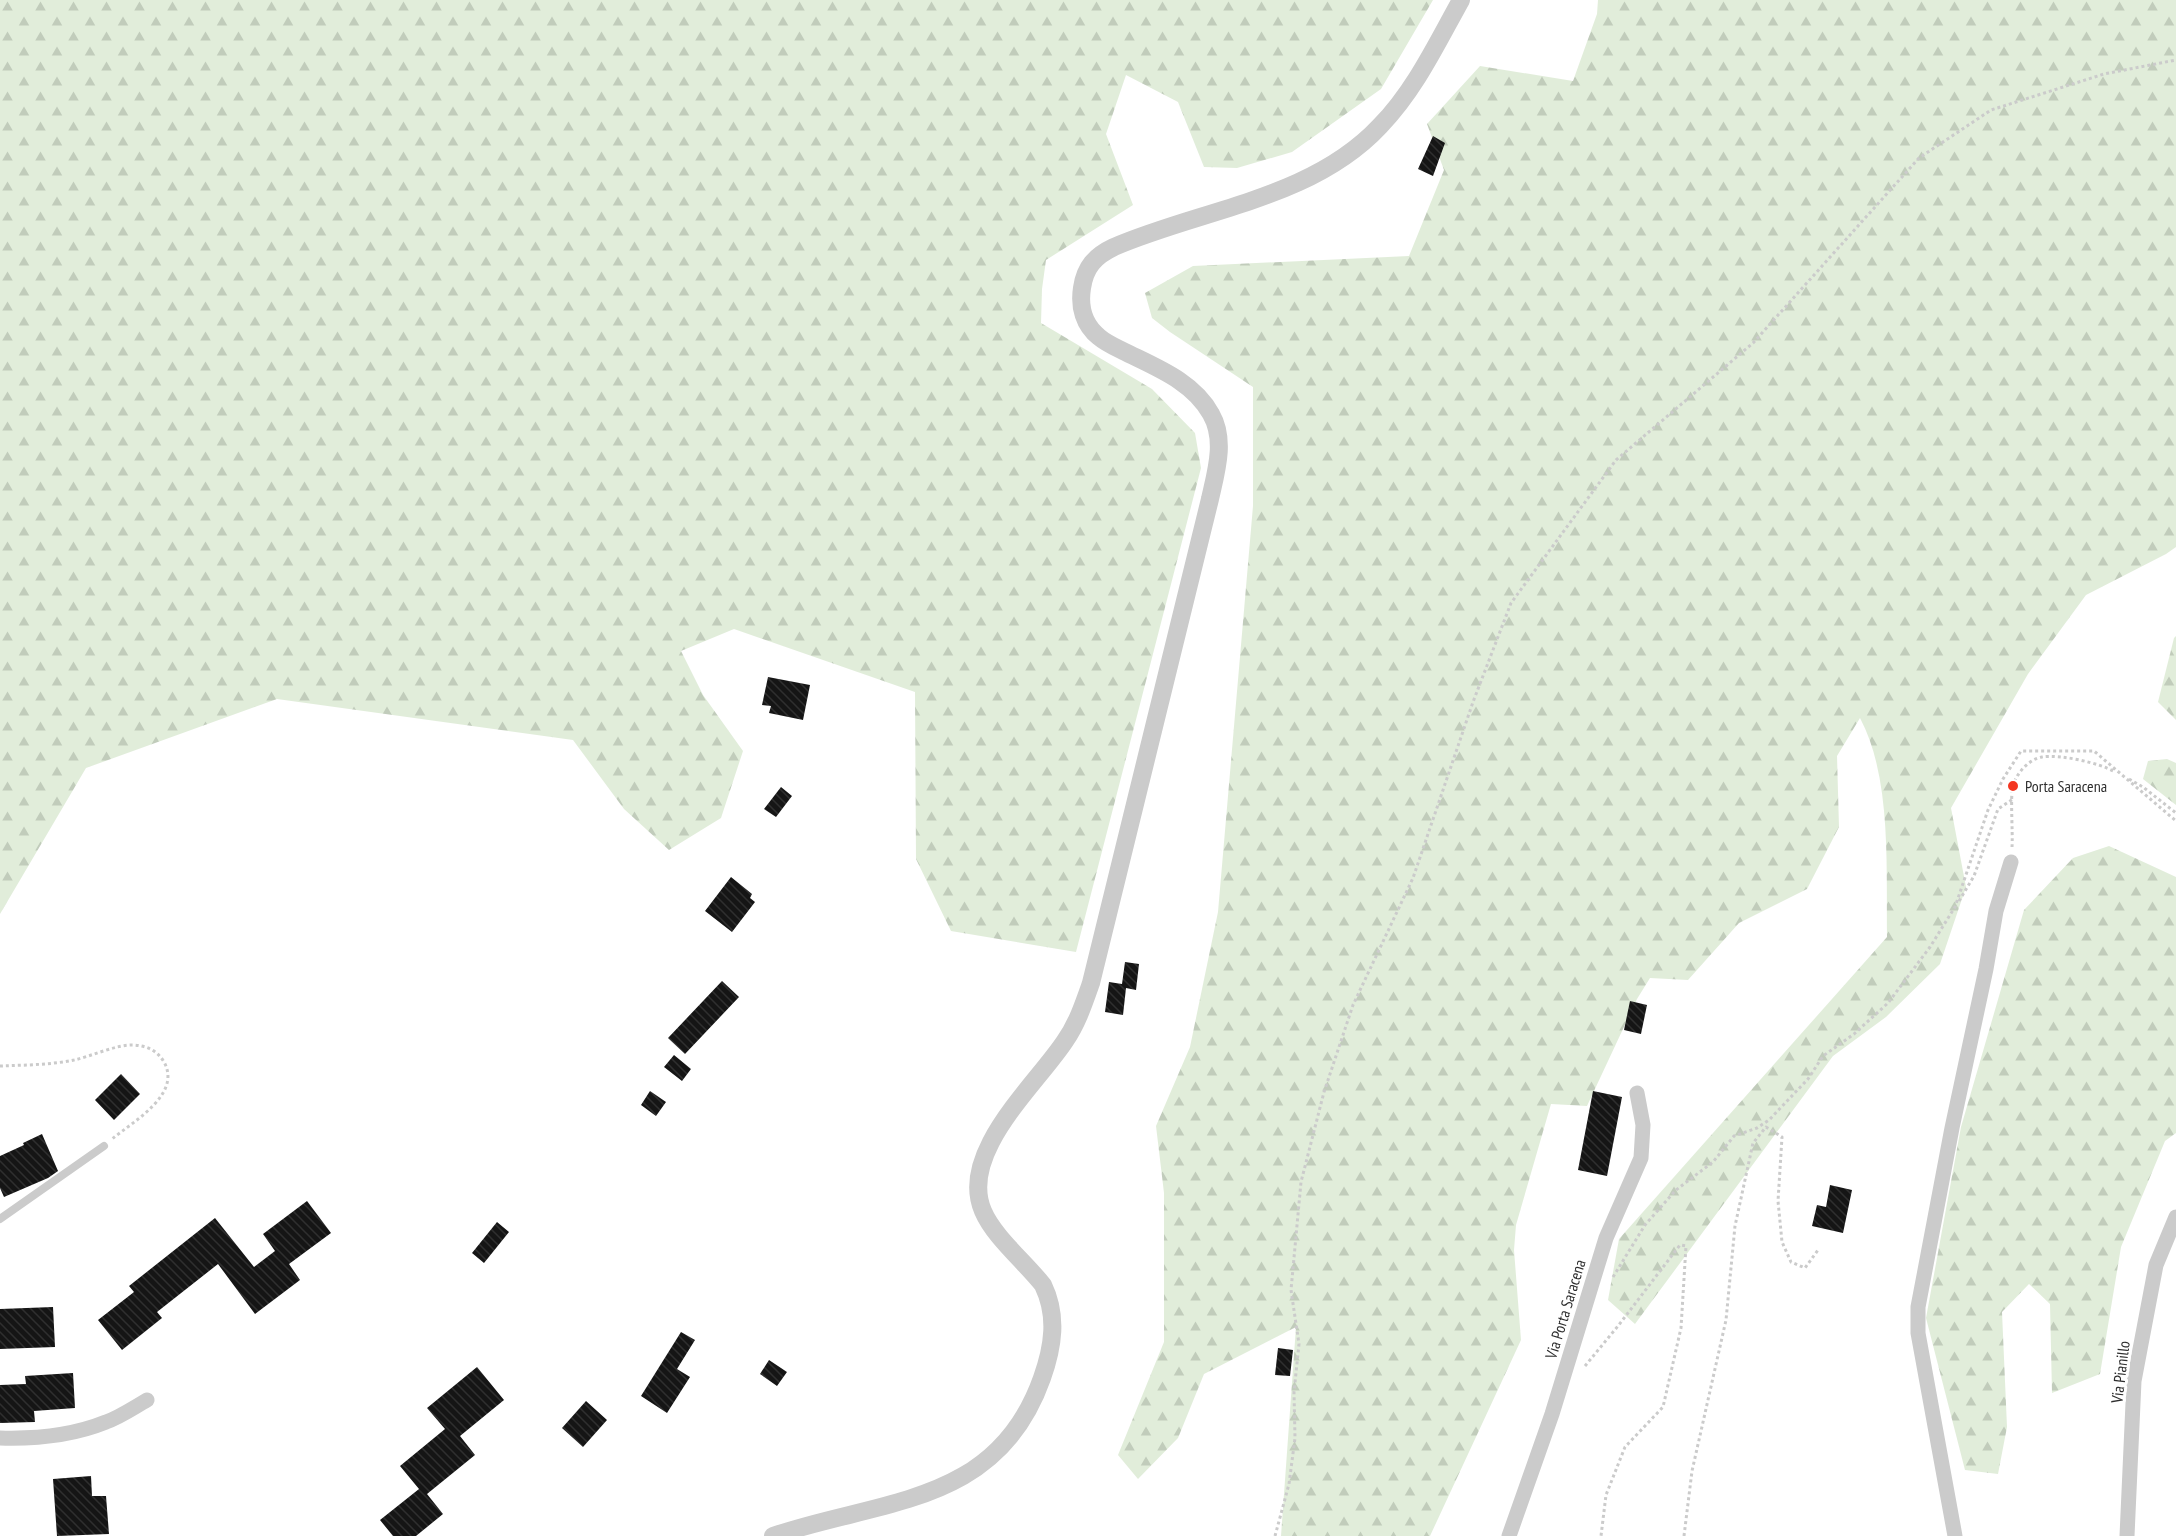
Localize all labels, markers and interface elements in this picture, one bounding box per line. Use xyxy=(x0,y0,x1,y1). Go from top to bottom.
place label: Porta Saracena xyxy=(2025,776,2107,796)
marker: Porta Saracena xyxy=(2006,779,2020,793)
street label: Via Porta Saracena xyxy=(1540,1257,1590,1362)
street label: Via Pianillo xyxy=(2106,1340,2134,1405)

